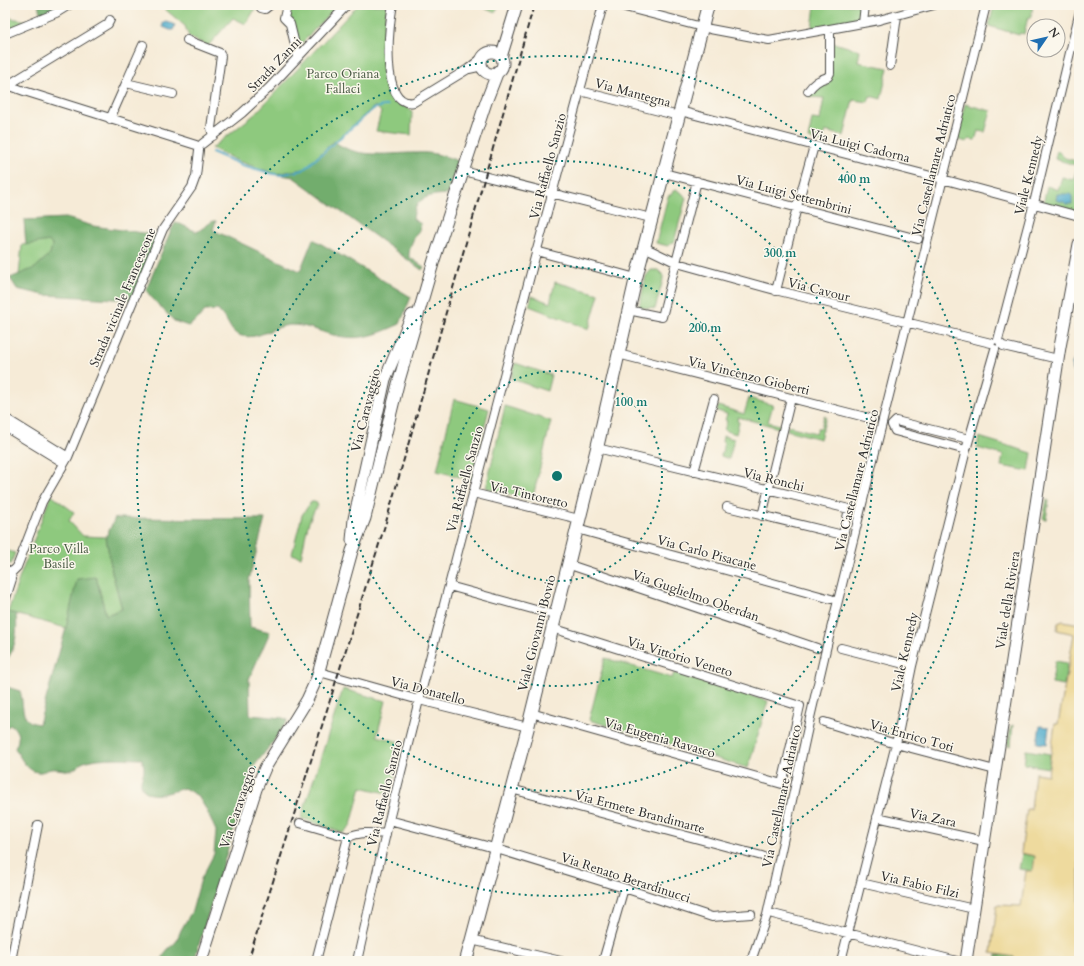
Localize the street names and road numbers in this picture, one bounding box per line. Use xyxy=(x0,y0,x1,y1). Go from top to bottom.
street label: Strada Zanni xyxy=(244,33,306,96)
street label: Via Mantegna xyxy=(593,74,673,112)
street label: Via Castellamare Adriatico xyxy=(908,92,960,238)
street label: Via Raffaello Sanzio xyxy=(525,111,571,221)
street label: Via Luigi Cadorna xyxy=(808,125,912,167)
street label: Viale Kennedy xyxy=(1010,133,1048,217)
street label: Via Luigi Settembrini xyxy=(734,171,854,219)
street label: Strada vicinale Francescone xyxy=(85,225,161,370)
street label: Via Cavour xyxy=(786,274,852,306)
street label: Via Vincenzo Gioberti xyxy=(686,352,812,400)
street label: Via Caravaggio xyxy=(347,366,385,454)
street label: Via Castellamare Adriatico xyxy=(831,407,883,553)
street label: Via Raffaello Sanzio xyxy=(442,424,488,534)
street label: Via Ronchi xyxy=(741,464,807,496)
street label: Via Tintoretto xyxy=(488,477,570,513)
street label: Via Carlo Pisacane xyxy=(655,531,759,575)
street label: Viale della Riviera xyxy=(991,549,1025,651)
street label: Via Guglielmo Oberdan xyxy=(630,566,762,626)
street label: Viale Giovanni Bovio xyxy=(514,573,560,694)
street label: Viale Kennedy xyxy=(887,610,923,694)
street label: Via Vittorio Veneto xyxy=(625,632,735,682)
street label: Via Donatello xyxy=(388,672,467,710)
street label: Via Eugenia Ravasco xyxy=(602,713,717,762)
street label: Via Enrico Toti xyxy=(867,715,956,757)
street label: Via Castellamare Adriatico xyxy=(758,723,806,870)
street label: Via Raffaello Sanzio xyxy=(363,738,407,849)
street label: Via Caravaggio xyxy=(215,764,260,851)
street label: Via Ermete Brandimarte xyxy=(573,786,707,838)
street label: Via Zara xyxy=(908,804,958,832)
street label: Via Renato Berardinucci xyxy=(559,848,693,908)
street label: Via Fabio Filzi xyxy=(879,867,961,903)

